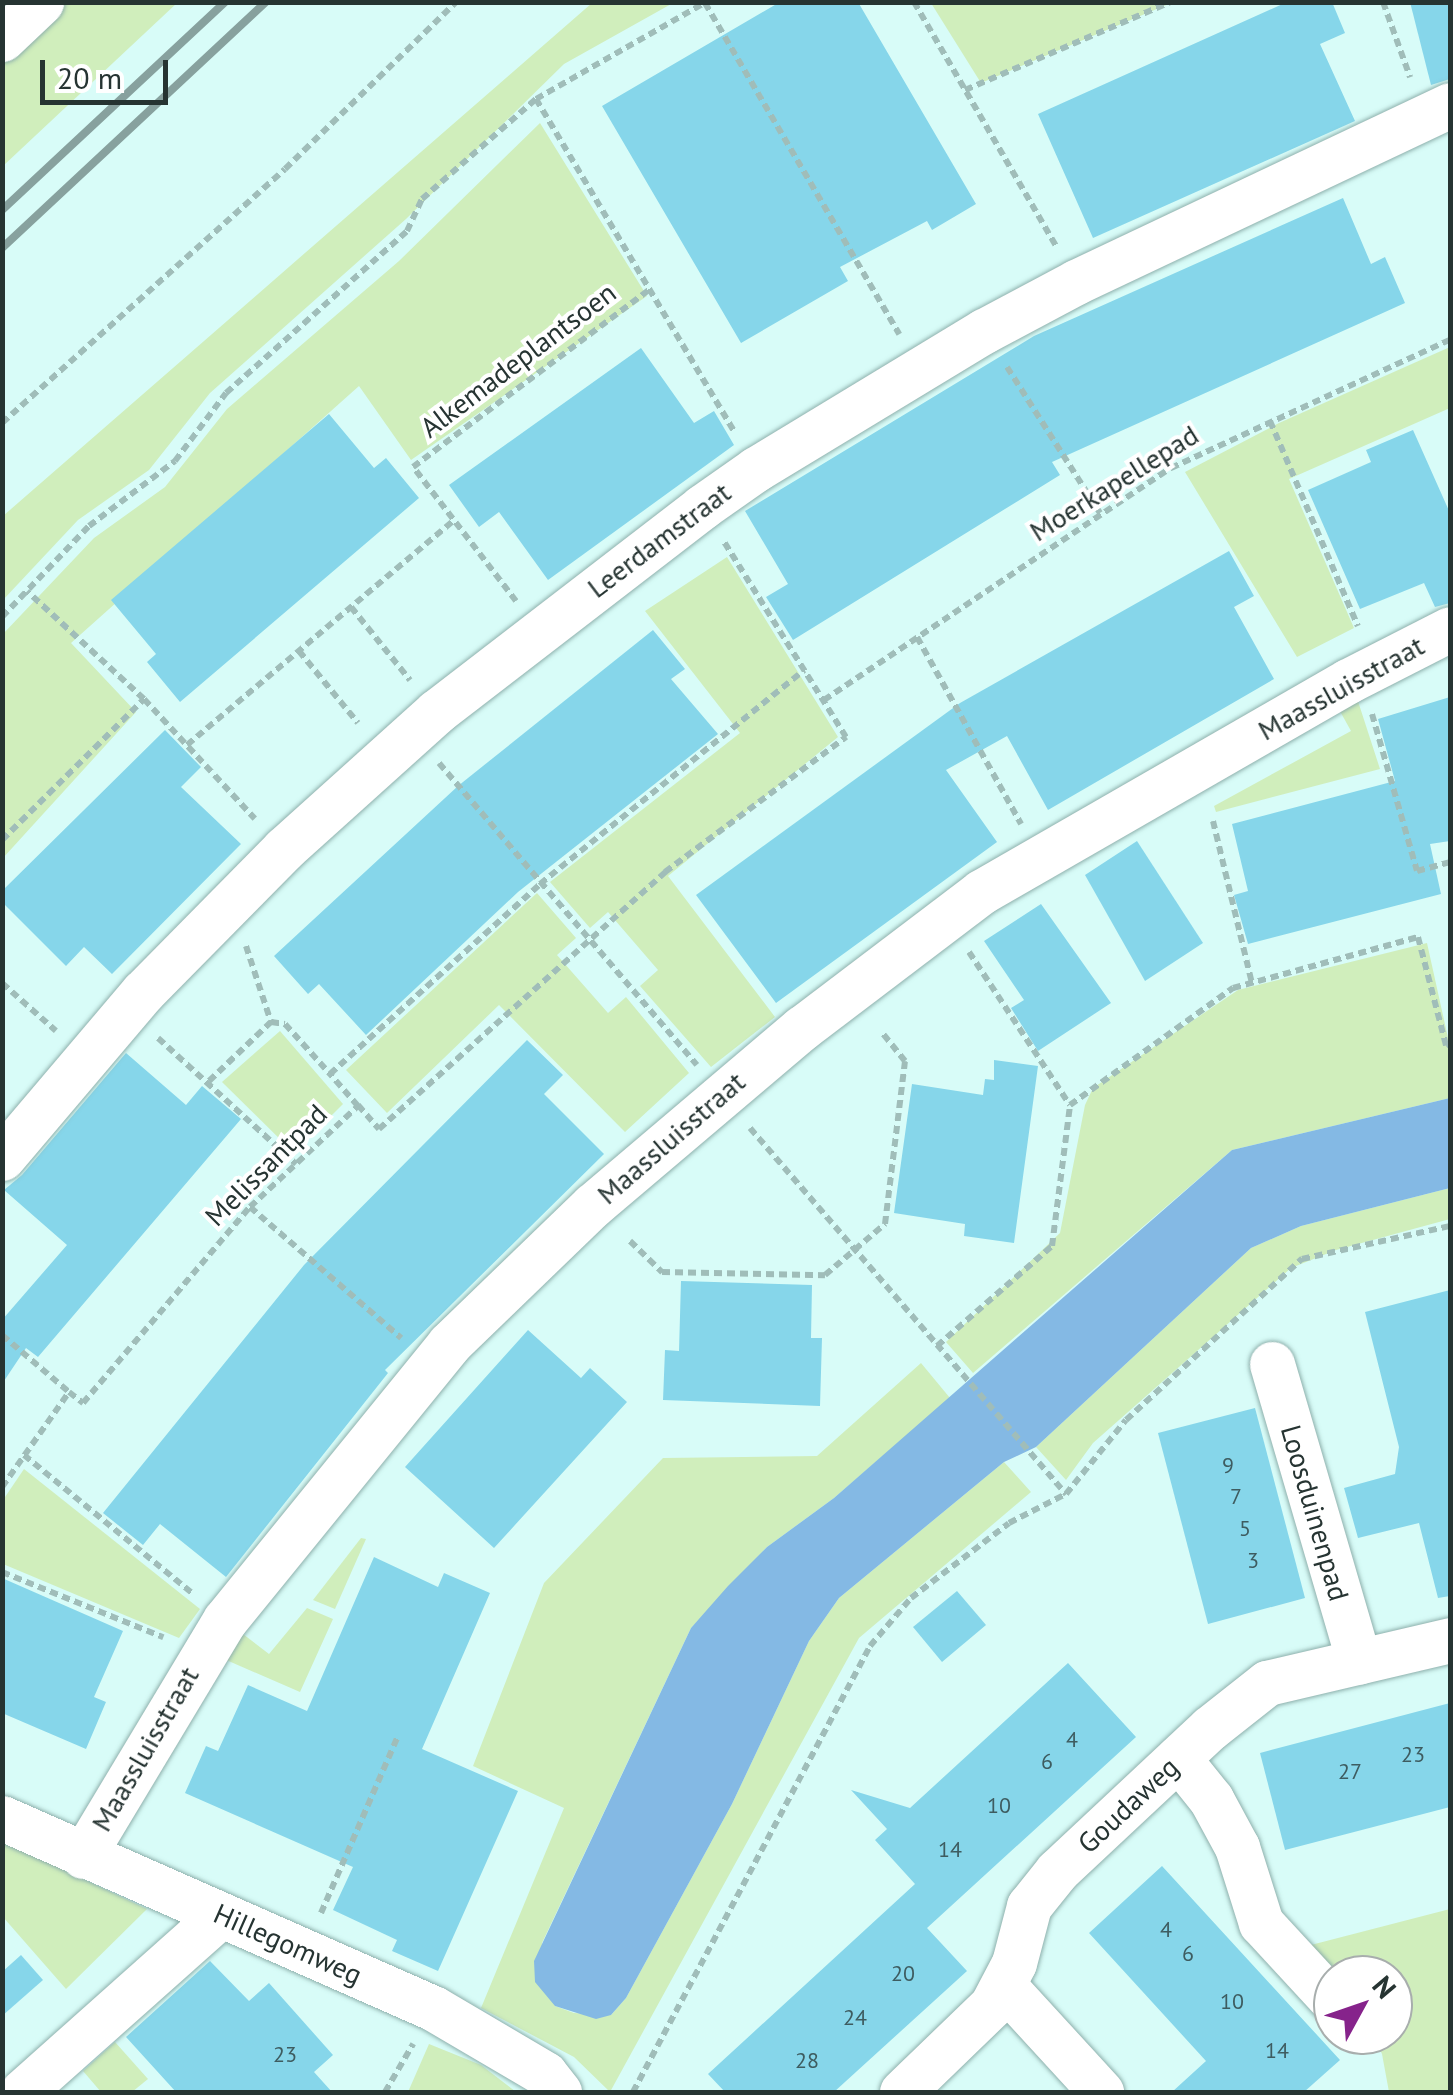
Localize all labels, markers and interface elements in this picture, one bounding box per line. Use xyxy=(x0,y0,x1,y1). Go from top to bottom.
scale bar xyxy=(45,40,172,102)
text: 20 m xyxy=(57,58,122,97)
street label: Alkemadeplantsoen xyxy=(414,276,622,444)
street label: Moerkapellepad xyxy=(1024,418,1204,548)
street label: Leerdamstraat xyxy=(581,475,737,605)
street label: Maassluisstraat xyxy=(1252,629,1430,747)
street label: Maassluisstraat xyxy=(590,1065,752,1211)
street label: Melissantpad xyxy=(198,1097,334,1233)
street label: Loosduinenpad xyxy=(1274,1421,1356,1605)
house number: 9 xyxy=(1222,1453,1234,1479)
house number: 7 xyxy=(1230,1484,1242,1510)
house number: 5 xyxy=(1239,1516,1251,1542)
house number: 3 xyxy=(1247,1548,1259,1574)
street label: Maassluisstraat xyxy=(84,1661,206,1837)
house number: 4 xyxy=(1066,1727,1078,1753)
house number: 23 xyxy=(1401,1742,1425,1768)
house number: 6 xyxy=(1041,1749,1053,1775)
street label: Goudaweg xyxy=(1071,1750,1185,1860)
house number: 27 xyxy=(1338,1759,1362,1785)
house number: 10 xyxy=(987,1793,1011,1819)
house number: 14 xyxy=(938,1837,962,1863)
street label: Hillegomweg xyxy=(209,1896,367,1992)
house number: 4 xyxy=(1160,1917,1172,1943)
house number: 6 xyxy=(1182,1941,1194,1967)
north arrow xyxy=(1313,1955,1413,2055)
house number: 20 xyxy=(891,1961,915,1987)
text: N xyxy=(1365,1968,1405,2006)
house number: 10 xyxy=(1220,1989,1244,2015)
house number: 24 xyxy=(843,2005,867,2031)
house number: 14 xyxy=(1265,2038,1289,2064)
house number: 23 xyxy=(273,2042,297,2068)
house number: 28 xyxy=(795,2048,819,2074)

